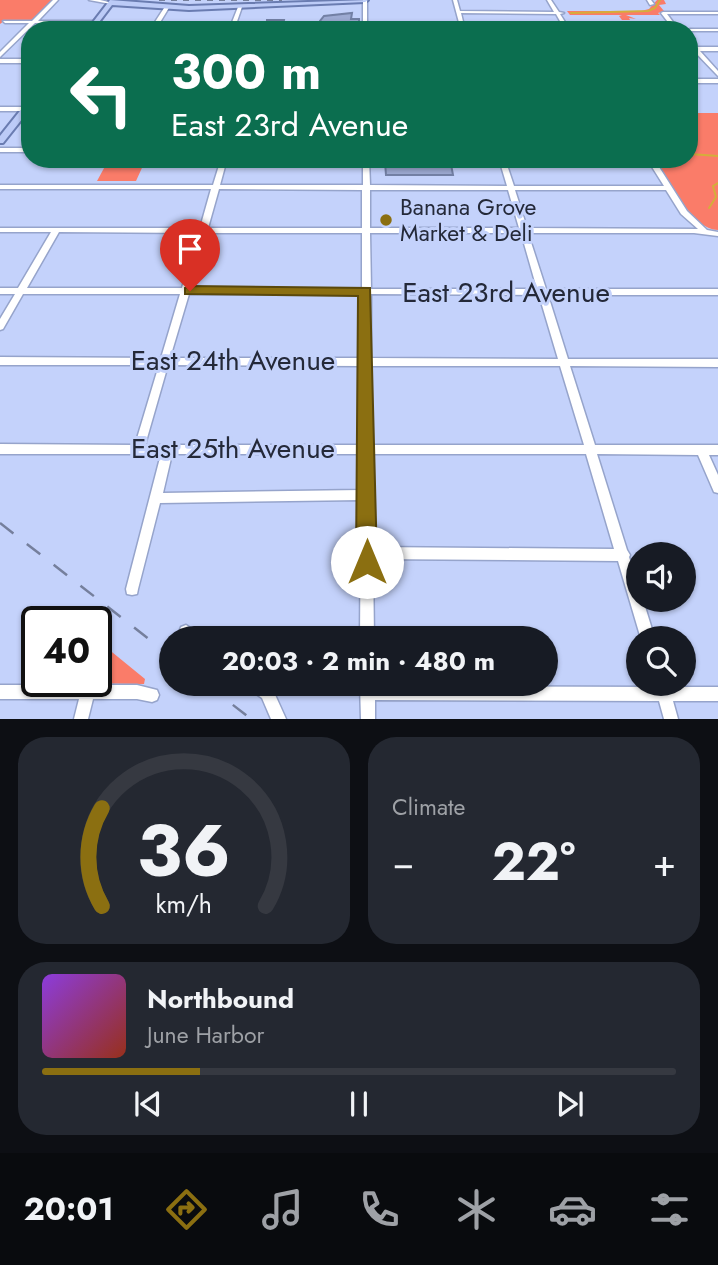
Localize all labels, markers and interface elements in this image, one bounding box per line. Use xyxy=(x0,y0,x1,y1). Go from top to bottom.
text: 300 m xyxy=(171,37,321,107)
icon: left xyxy=(56,49,147,140)
text: East 23rd Avenue xyxy=(171,102,408,148)
place label: Banana Grove Market & Deli xyxy=(400,190,536,250)
marker: Banana Grove Market & Deli xyxy=(378,212,394,228)
pin xyxy=(160,219,220,291)
icon: arrive xyxy=(171,230,209,268)
street label: East 23rd Avenue xyxy=(402,272,610,313)
street label: East 24th Avenue xyxy=(131,340,335,381)
street label: East 25th Avenue xyxy=(131,428,335,469)
position arrow xyxy=(330,525,404,599)
map controls xyxy=(626,542,696,696)
button: sound xyxy=(626,542,696,612)
speed limit sign: 40 xyxy=(21,606,112,697)
button: search xyxy=(626,626,696,696)
text: 20:03 · 2 min · 480 m xyxy=(222,642,495,680)
text: Climate xyxy=(392,790,465,824)
text: 36 xyxy=(137,799,231,904)
text: 22° xyxy=(492,824,575,900)
text: − xyxy=(392,835,414,890)
text: + xyxy=(653,835,676,890)
text: km/h xyxy=(156,886,212,922)
text: Northbound xyxy=(147,980,294,1018)
text: June Harbor xyxy=(147,1018,264,1052)
icon: previous xyxy=(129,1085,167,1123)
icon: pause xyxy=(340,1085,378,1123)
icon: next xyxy=(551,1085,589,1123)
icon: directions xyxy=(162,1185,211,1234)
icon: music xyxy=(258,1185,307,1234)
icon: phone xyxy=(355,1185,404,1234)
icon: climate xyxy=(452,1185,501,1234)
icon: car xyxy=(548,1185,597,1234)
icon: filters xyxy=(645,1185,694,1234)
text: 20:01 xyxy=(24,1186,114,1232)

